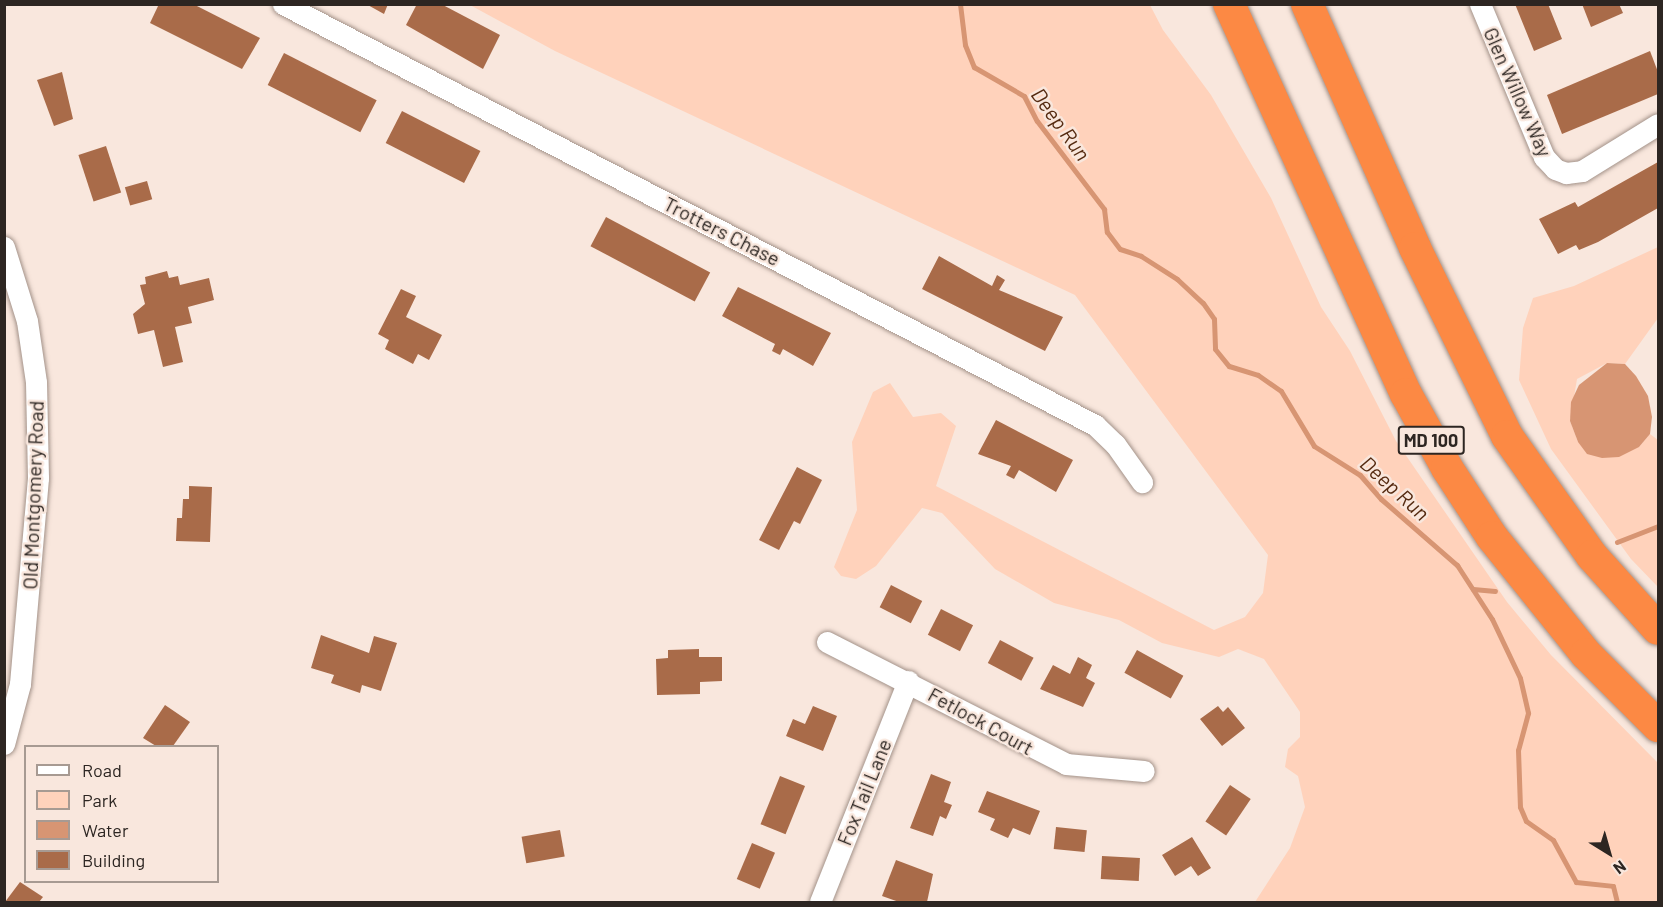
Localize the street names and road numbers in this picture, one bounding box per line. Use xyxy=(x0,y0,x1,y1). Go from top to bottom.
street label: Glen Willow Way xyxy=(1479,24,1557,160)
street label: Trotters Chase xyxy=(660,191,784,271)
street label: Old Montgomery Road xyxy=(18,400,48,590)
road number: MD 100 xyxy=(1396,425,1466,455)
street label: Fetlock Court xyxy=(924,682,1038,760)
street label: Fox Tail Lane xyxy=(832,735,896,849)

